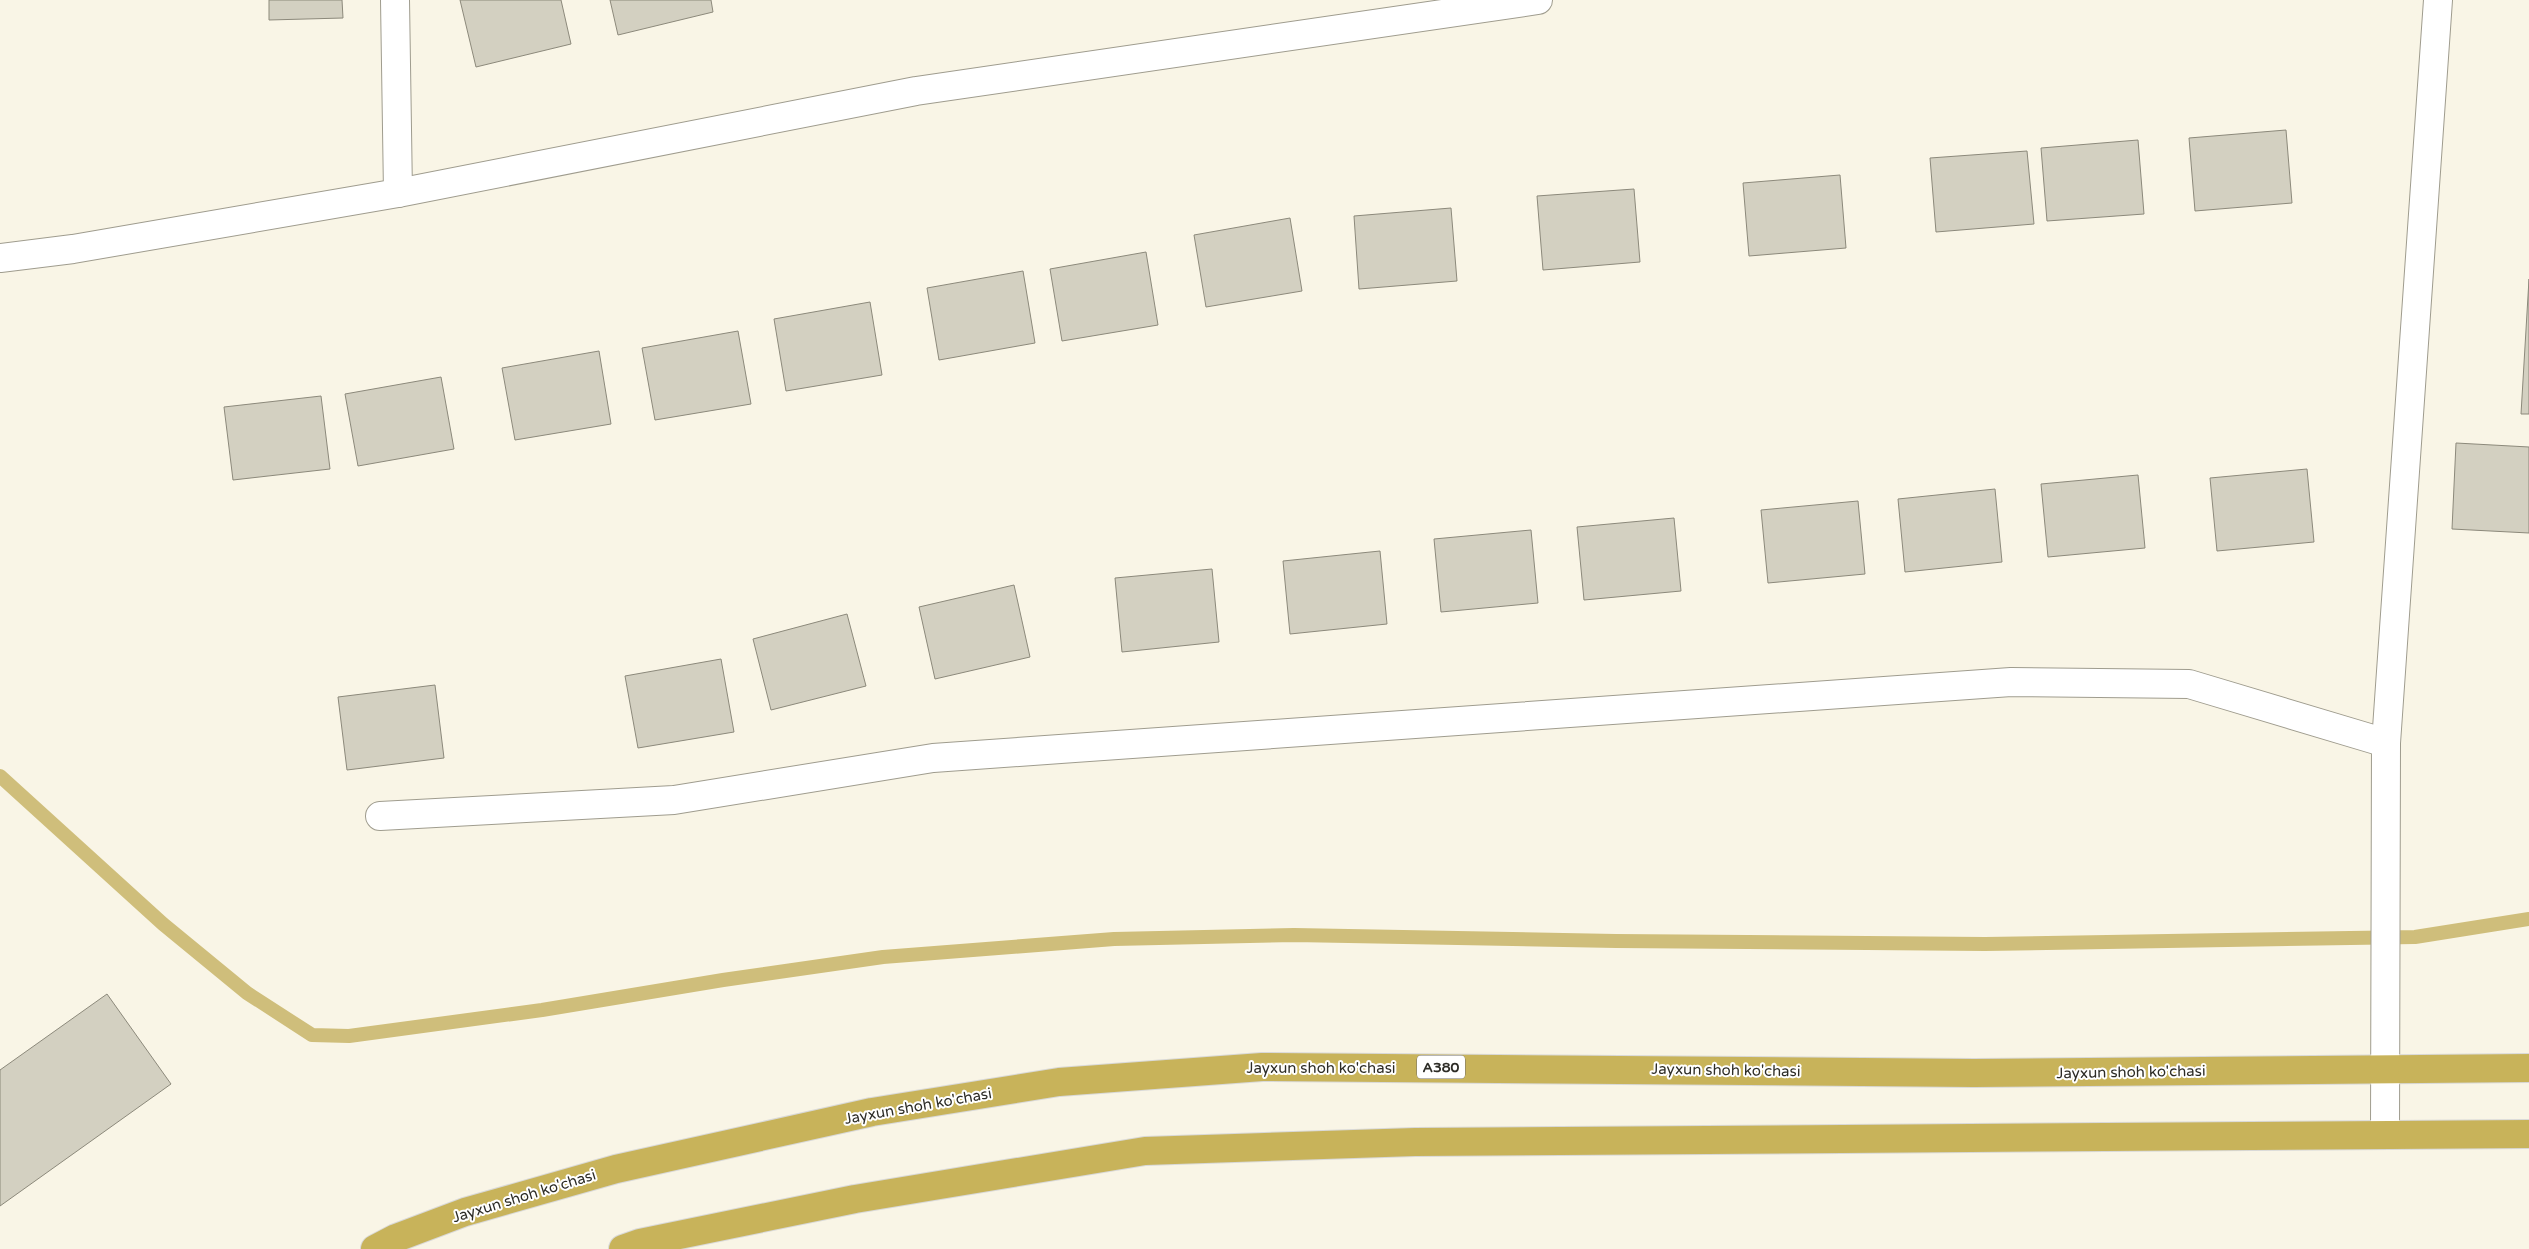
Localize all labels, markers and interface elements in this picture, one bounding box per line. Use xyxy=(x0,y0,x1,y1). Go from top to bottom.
road number: A380 xyxy=(1417,1056,1465,1078)
street label: Jayxun shoh ko'chasi xyxy=(1246,1059,1396,1077)
street label: Jayxun shoh ko'chasi xyxy=(1651,1060,1801,1080)
street label: Jayxun shoh ko'chasi xyxy=(2056,1062,2206,1082)
street label: Jayxun shoh ko'chasi xyxy=(843,1084,993,1128)
street label: Jayxun shoh ko'chasi xyxy=(450,1166,598,1226)

